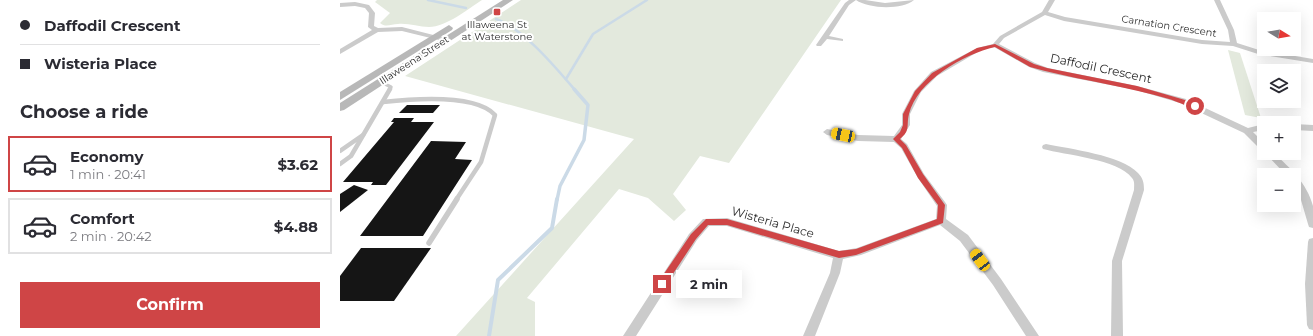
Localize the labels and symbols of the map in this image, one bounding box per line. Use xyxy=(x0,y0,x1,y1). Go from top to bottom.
marker: Illaweena St at Waterstone xyxy=(492,7,502,17)
street label: Carnation Crescent xyxy=(1120,12,1218,40)
north arrow xyxy=(1257,12,1301,56)
place label: Illaweena St at Waterstone xyxy=(462,18,532,43)
street label: Illaweena Street xyxy=(377,33,451,87)
street label: Daffodil Crescent xyxy=(1049,50,1153,86)
route start xyxy=(1186,97,1204,115)
car xyxy=(830,127,856,143)
street label: Wisteria Place xyxy=(730,203,816,241)
car xyxy=(968,247,992,273)
callout: 2 min xyxy=(676,270,742,298)
route end xyxy=(653,275,671,293)

